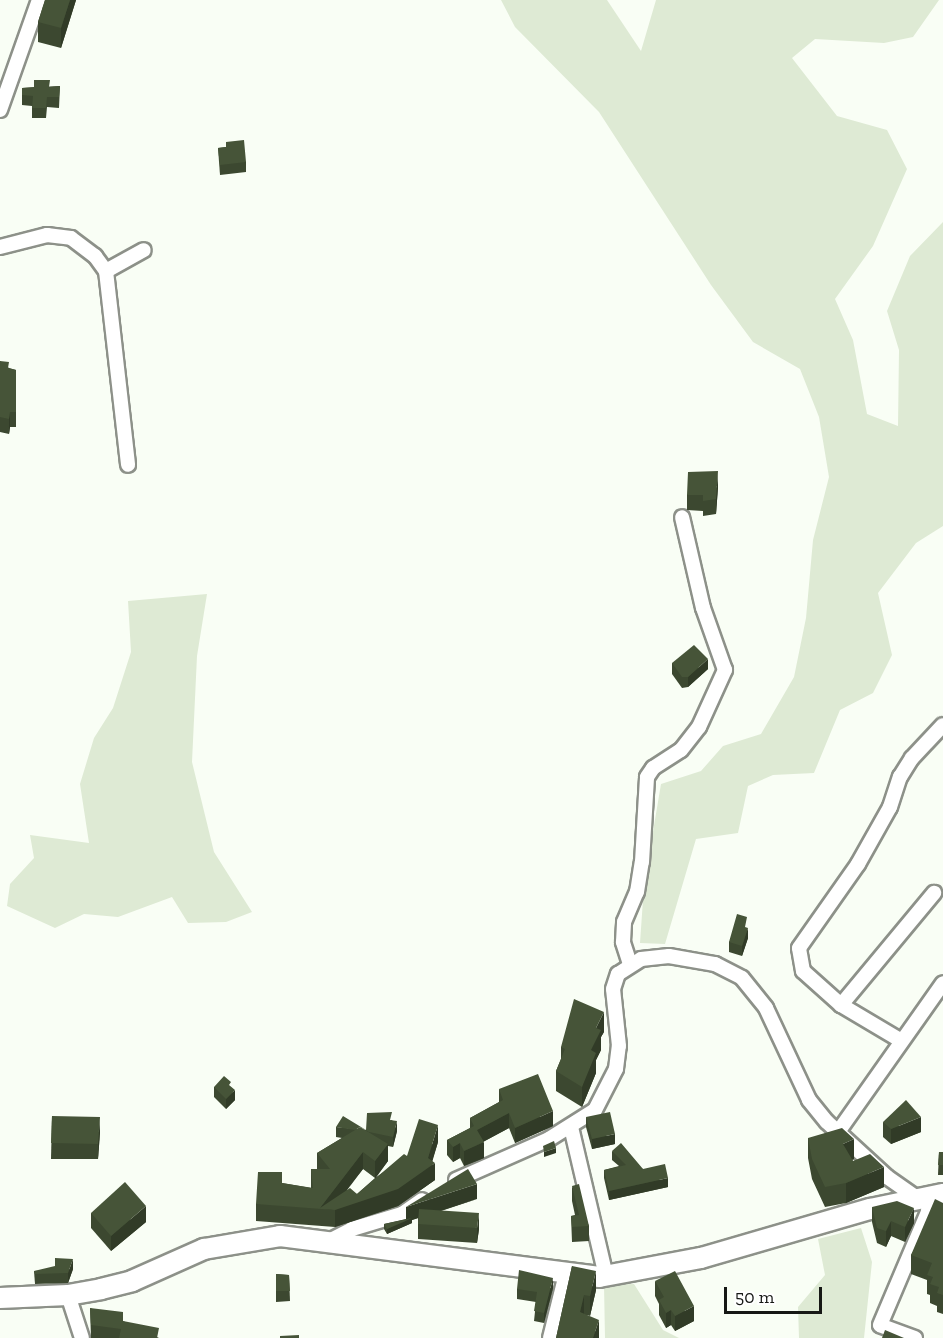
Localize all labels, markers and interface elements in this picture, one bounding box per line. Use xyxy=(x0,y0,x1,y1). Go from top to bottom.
scale bar xyxy=(727,1275,824,1313)
text: 50 m xyxy=(735,1286,774,1308)

